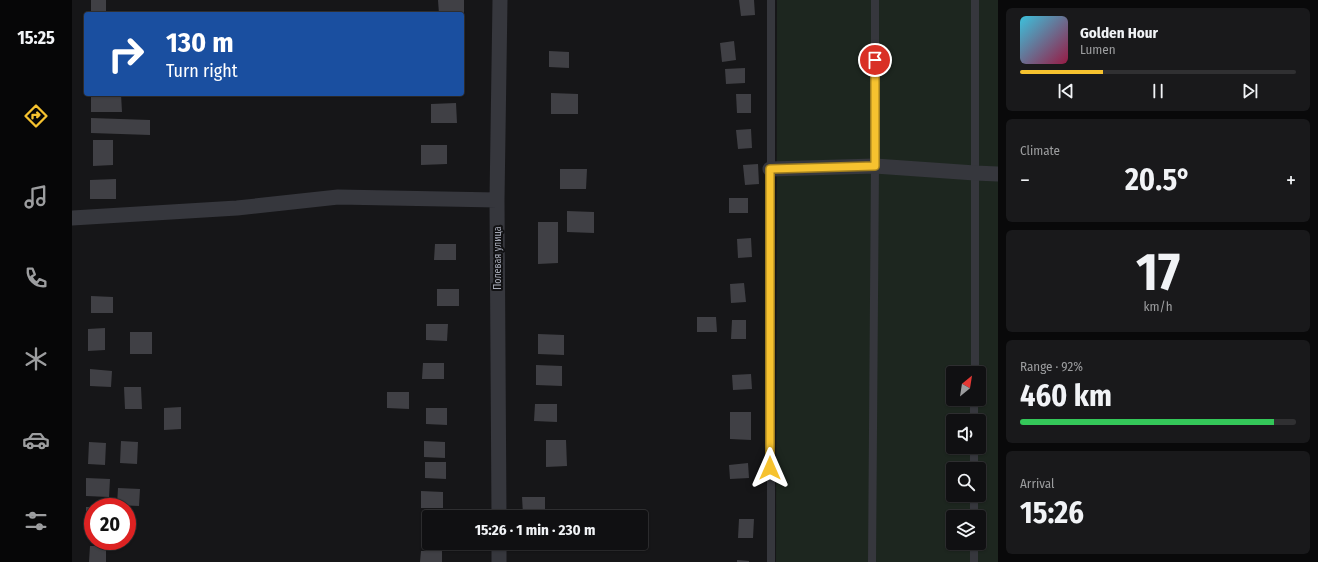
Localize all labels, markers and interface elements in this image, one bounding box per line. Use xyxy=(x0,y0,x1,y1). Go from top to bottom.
text: Golden Hour xyxy=(1080,24,1158,42)
text: 130 m xyxy=(166,26,234,59)
text: 15:25 xyxy=(17,27,55,49)
icon: right xyxy=(100,28,152,80)
text: Lumen xyxy=(1080,42,1116,57)
pin xyxy=(858,43,892,77)
icon: arrive xyxy=(864,49,886,71)
text: Turn right xyxy=(166,60,238,82)
icon: previous xyxy=(1055,80,1077,102)
icon: pause xyxy=(1147,80,1169,102)
icon: next xyxy=(1239,80,1261,102)
icon: directions xyxy=(22,102,50,130)
text: Climate xyxy=(1020,143,1060,158)
text: 20.5° xyxy=(1125,162,1191,198)
text: − xyxy=(1020,167,1030,194)
text: + xyxy=(1286,167,1296,194)
icon: music xyxy=(22,183,50,211)
street label: Полевая улица xyxy=(492,226,504,290)
text: 17 xyxy=(1136,241,1180,304)
icon: phone xyxy=(22,264,50,292)
text: km/h xyxy=(1144,299,1173,314)
icon: climate xyxy=(22,345,50,373)
text: Range · 92% xyxy=(1020,359,1083,374)
north arrow xyxy=(946,366,986,406)
map controls xyxy=(946,366,986,550)
text: 460 km xyxy=(1020,378,1112,414)
button: sound xyxy=(946,414,986,454)
icon: car xyxy=(22,426,50,454)
position arrow xyxy=(749,447,791,489)
button: search xyxy=(946,462,986,502)
text: Arrival xyxy=(1020,476,1054,491)
text: 15:26 xyxy=(1020,495,1084,531)
speed limit sign: 20 xyxy=(84,498,136,550)
icon: filters xyxy=(22,507,50,535)
button: layers xyxy=(946,510,986,550)
text: 15:26 · 1 min · 230 m xyxy=(475,521,595,539)

